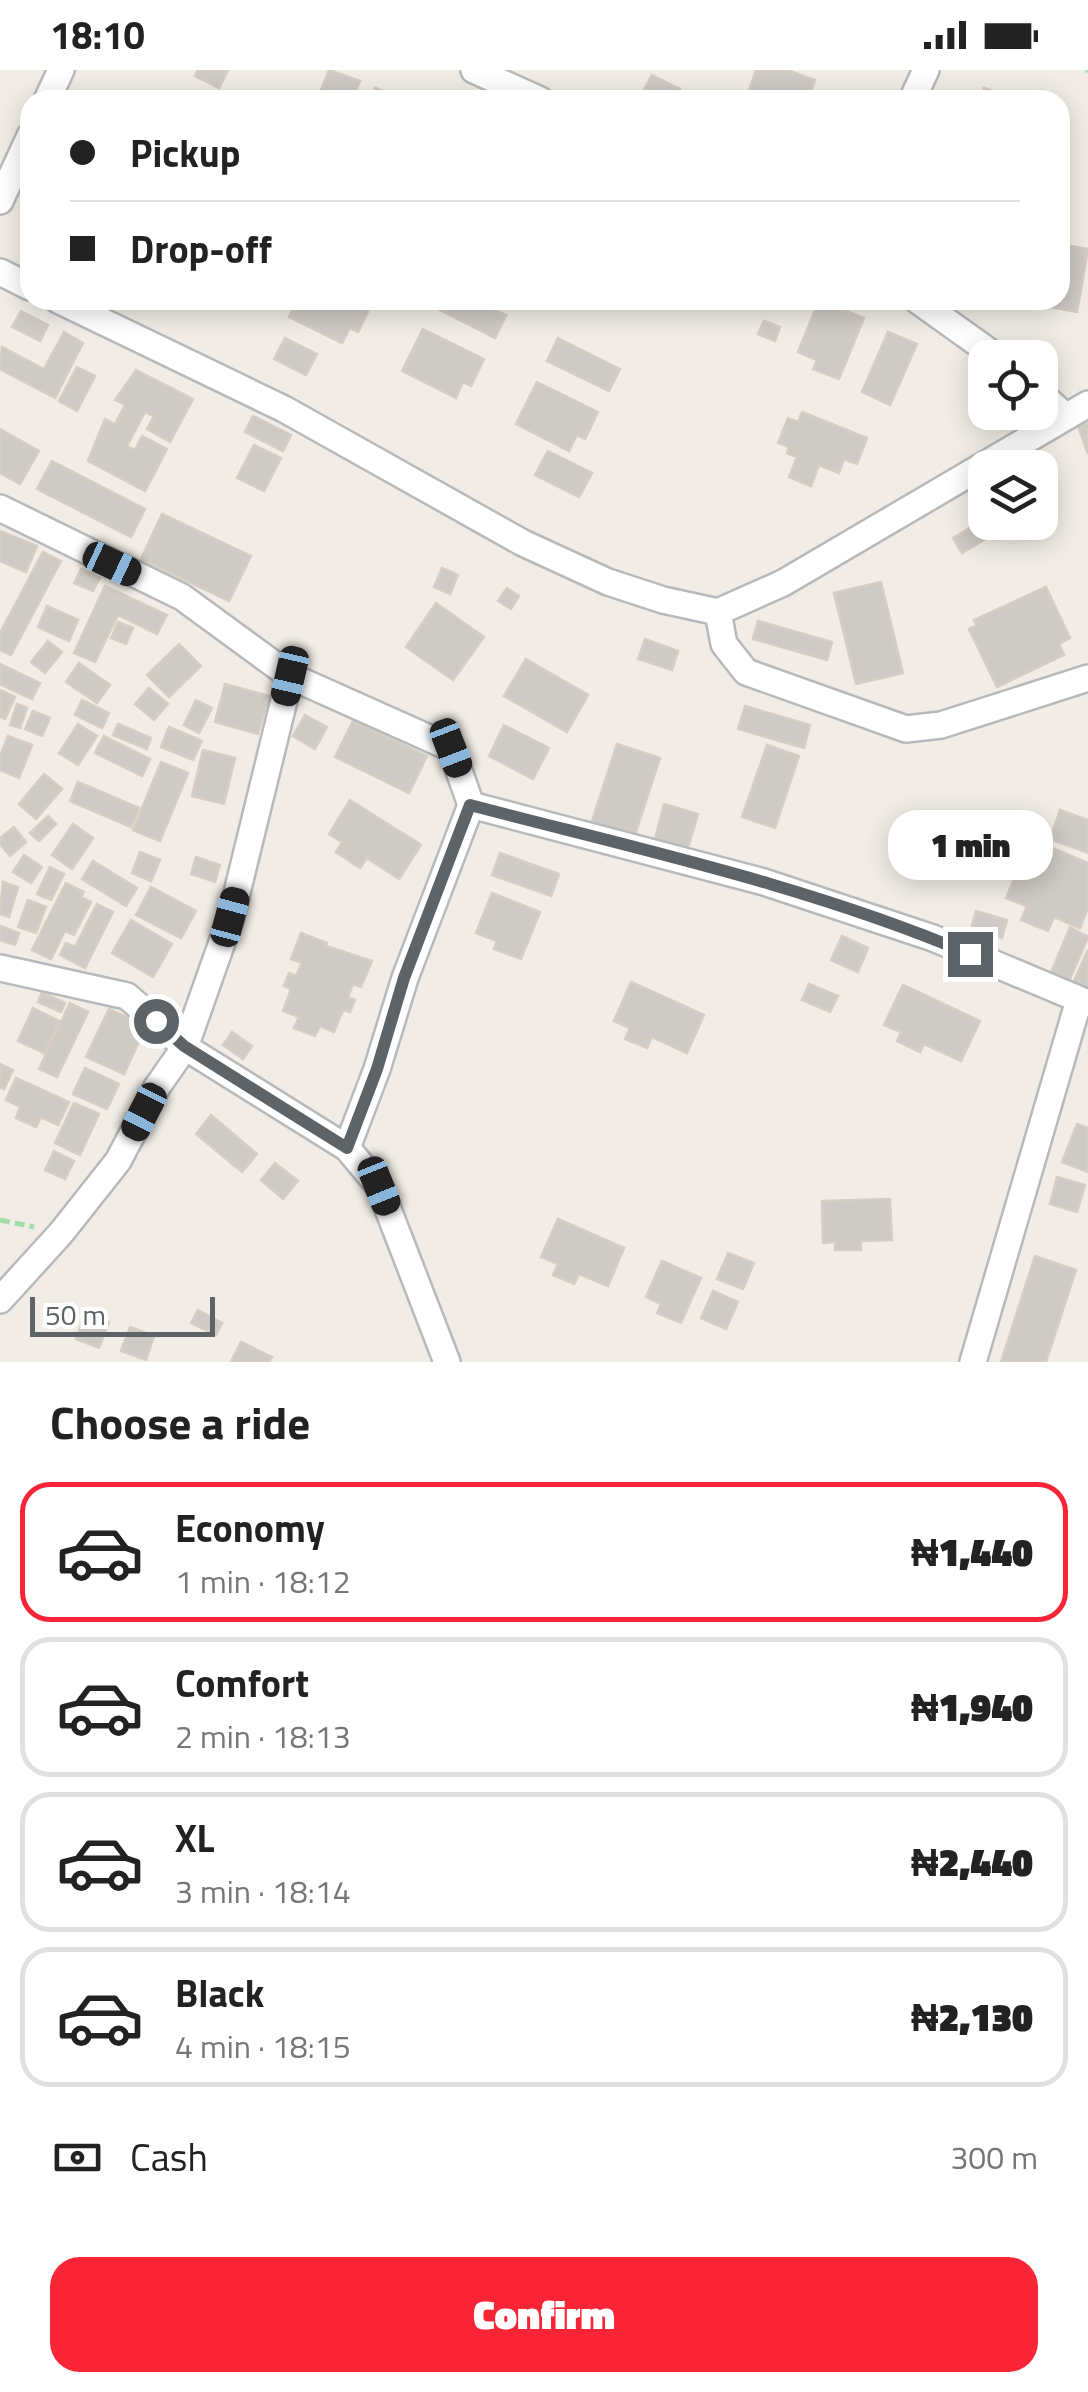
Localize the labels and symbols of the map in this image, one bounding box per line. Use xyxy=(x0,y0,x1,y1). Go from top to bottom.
car xyxy=(78,538,146,590)
car xyxy=(269,643,311,709)
car xyxy=(426,715,476,781)
callout: 1 min xyxy=(888,809,1052,879)
car xyxy=(208,884,252,950)
route end xyxy=(948,932,993,977)
route start xyxy=(134,999,179,1044)
car xyxy=(117,1078,171,1146)
car xyxy=(354,1153,404,1219)
scale bar xyxy=(30,1292,215,1336)

